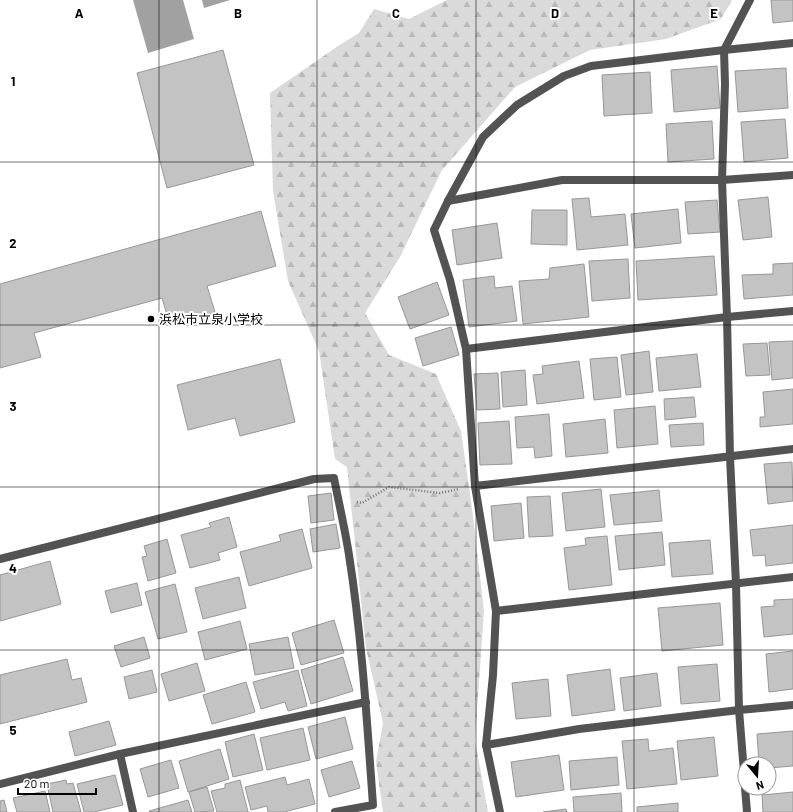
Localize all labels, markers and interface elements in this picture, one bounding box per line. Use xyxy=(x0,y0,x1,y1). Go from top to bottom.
text: A xyxy=(75,5,84,21)
text: B xyxy=(234,5,242,21)
text: C xyxy=(392,5,400,21)
text: D xyxy=(551,5,559,21)
text: E xyxy=(710,5,718,21)
text: 1 xyxy=(11,73,15,89)
text: 2 xyxy=(9,235,17,251)
place label: 浜松市立泉小学校 xyxy=(159,311,263,327)
marker: 浜松市立泉小学校 xyxy=(146,314,156,324)
text: 3 xyxy=(9,398,17,414)
text: 4 xyxy=(9,560,17,576)
text: 5 xyxy=(9,722,17,738)
north arrow xyxy=(737,756,777,796)
scale bar xyxy=(18,770,96,796)
text: 20 m xyxy=(24,776,50,790)
text: N xyxy=(755,779,766,793)

